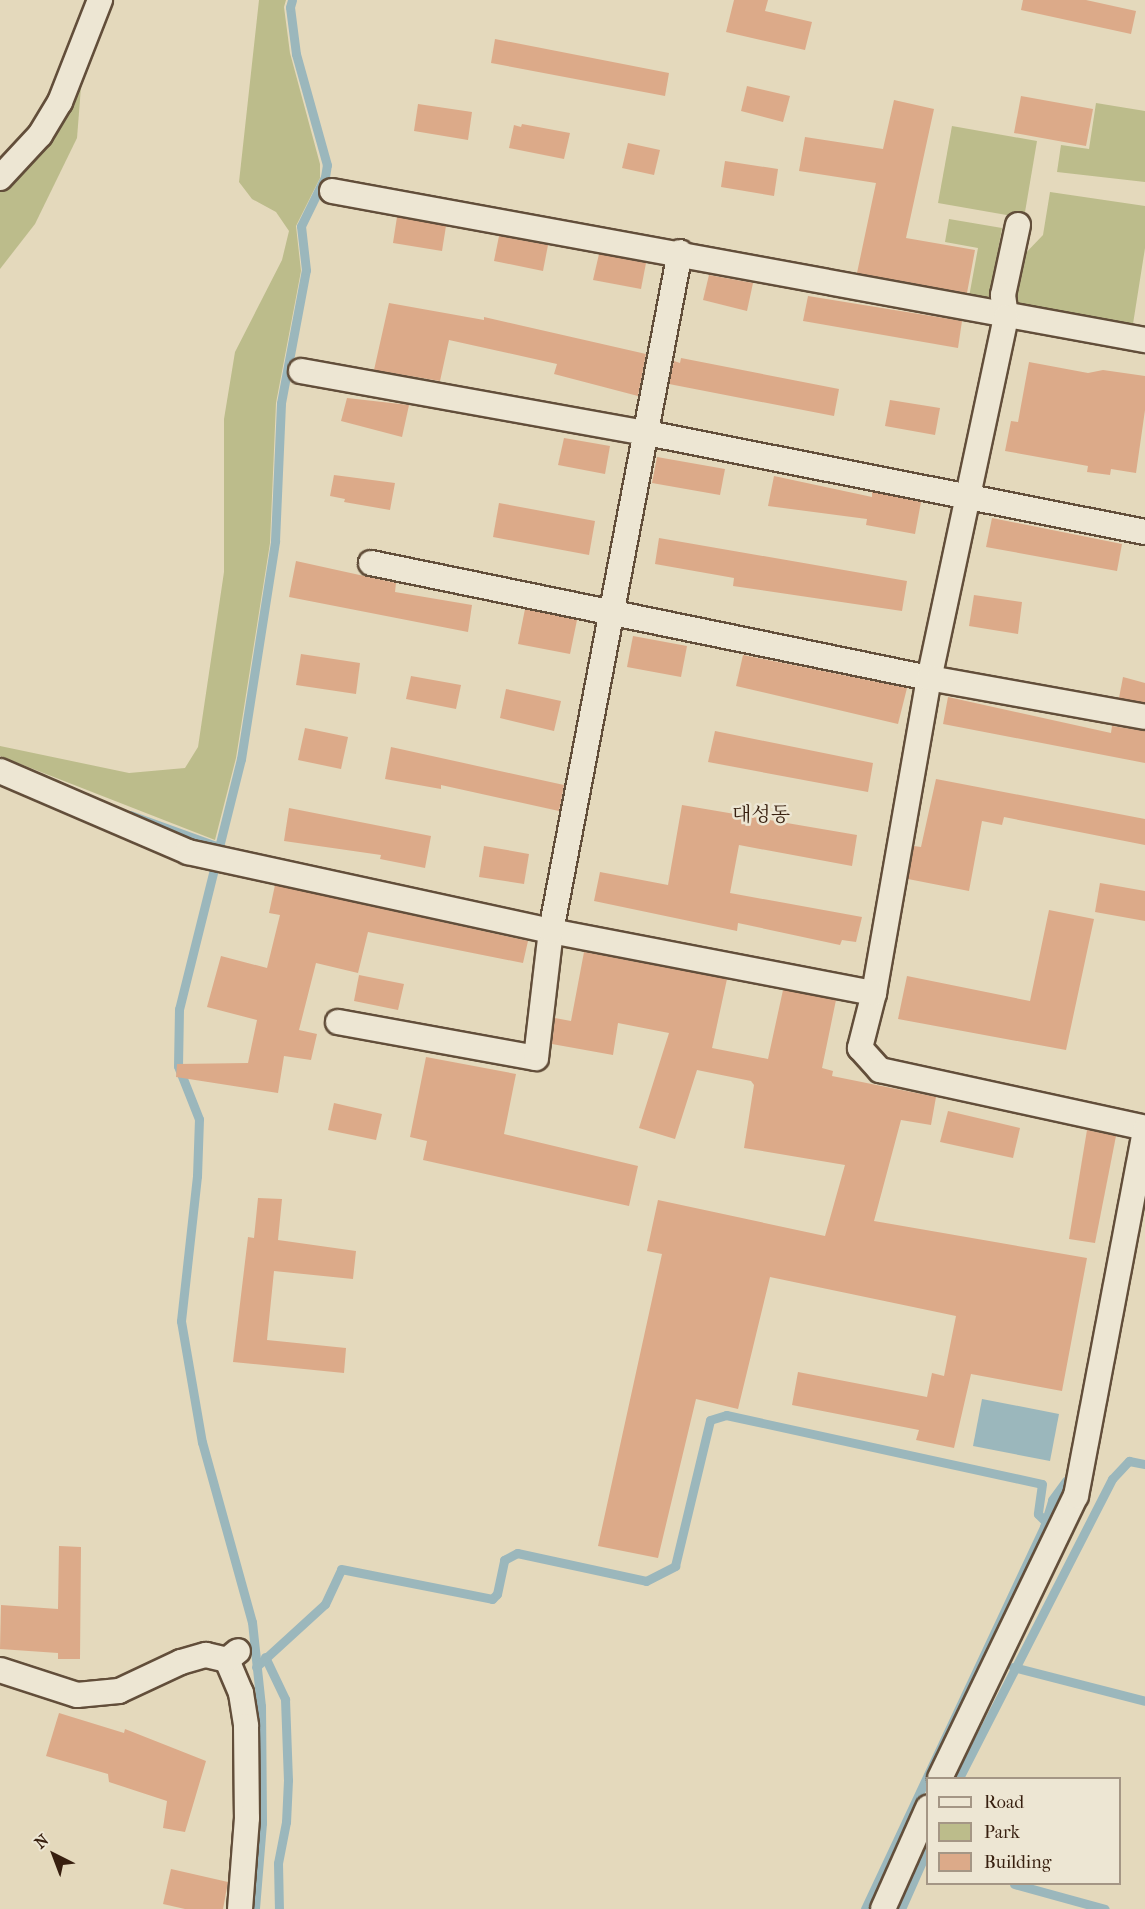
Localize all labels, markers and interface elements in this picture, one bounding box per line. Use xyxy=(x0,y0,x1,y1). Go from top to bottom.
district label: 대성동 xyxy=(732,802,790,826)
legend xyxy=(926,1777,1121,1885)
text: Road xyxy=(984,1792,1024,1813)
text: Park xyxy=(984,1822,1020,1843)
north arrow xyxy=(24,1825,84,1885)
text: N xyxy=(31,1830,52,1852)
text: Building xyxy=(984,1852,1051,1873)

